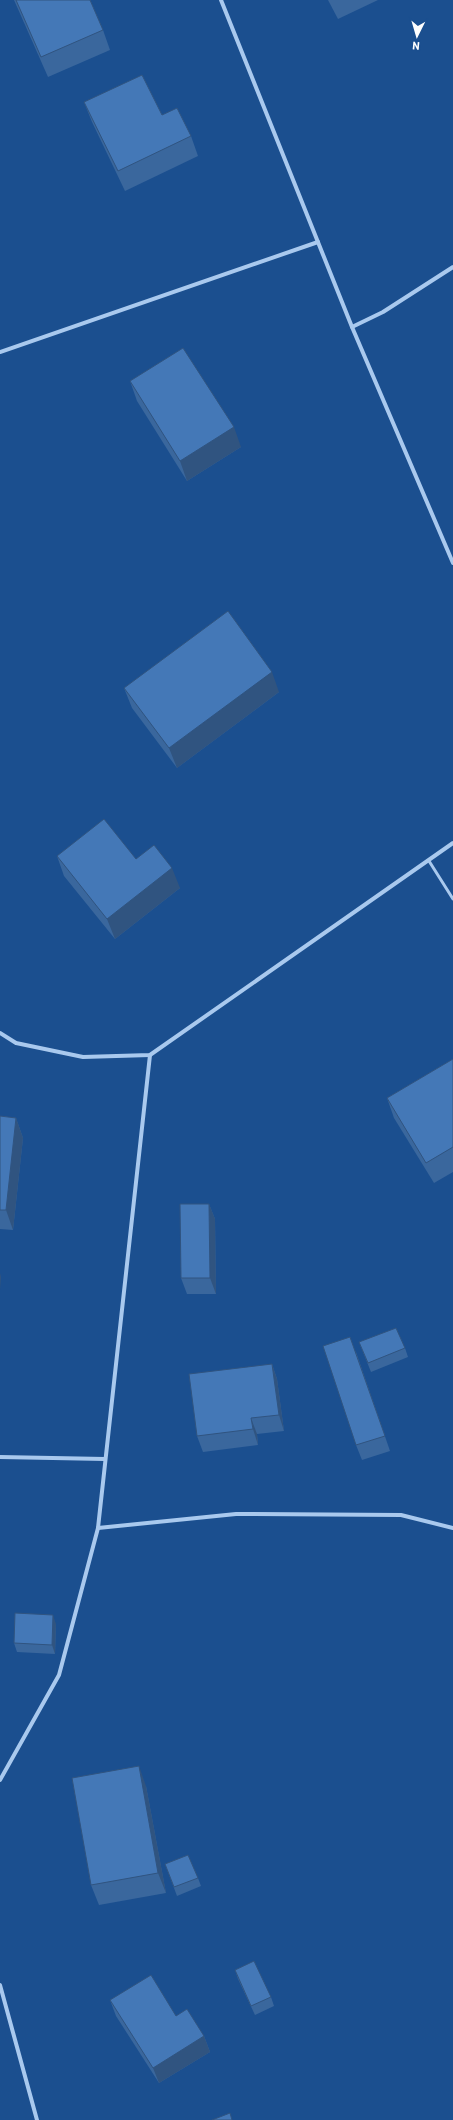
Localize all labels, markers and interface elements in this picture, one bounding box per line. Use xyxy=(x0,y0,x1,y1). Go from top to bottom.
north arrow xyxy=(397,16,437,56)
text: N xyxy=(412,40,420,53)

